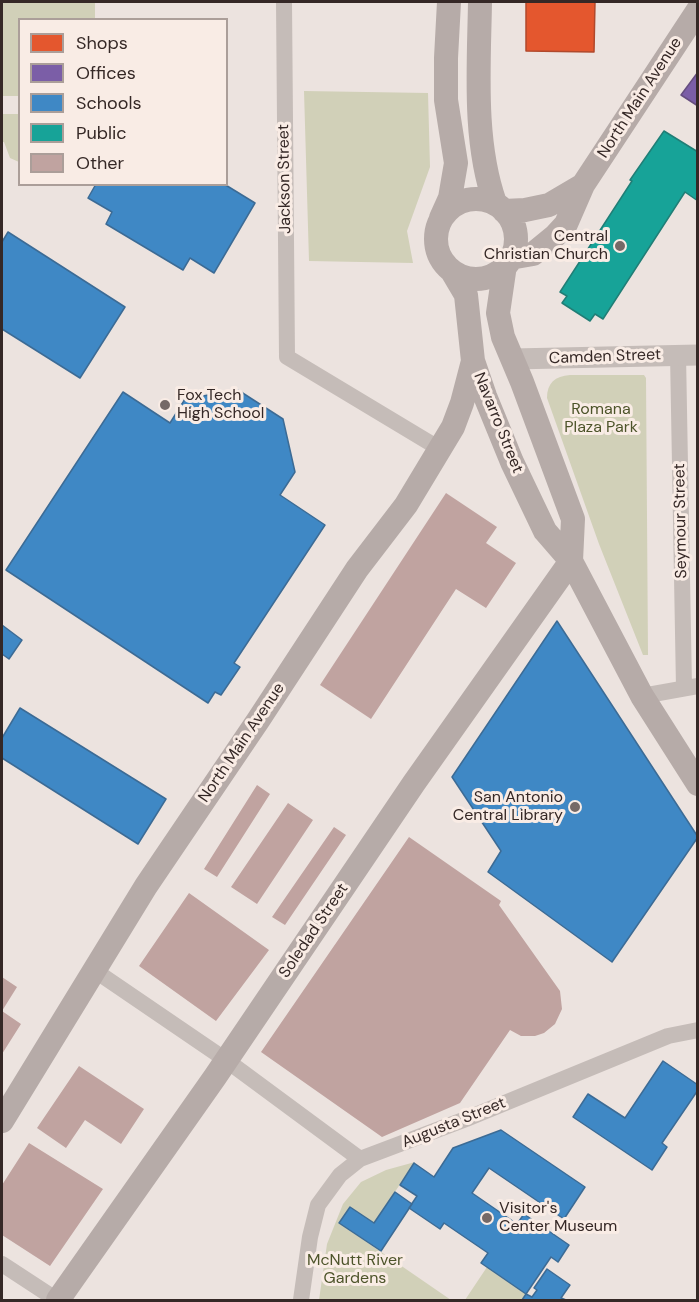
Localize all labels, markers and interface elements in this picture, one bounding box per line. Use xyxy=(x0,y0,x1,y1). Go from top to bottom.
legend xyxy=(18,18,228,186)
text: Shops xyxy=(76,31,128,55)
street label: North Main Avenue xyxy=(594,34,686,162)
text: Offices xyxy=(76,61,136,85)
text: Schools xyxy=(76,91,141,115)
text: Public xyxy=(76,121,127,145)
street label: Jackson Street xyxy=(274,124,296,234)
text: Other xyxy=(76,151,124,175)
place label: Central Christian Church xyxy=(484,227,608,265)
marker: Central Christian Church xyxy=(613,239,627,253)
street label: Camden Street xyxy=(549,345,661,369)
street label: Navarro Street xyxy=(469,370,527,476)
place label: Fox Tech High School xyxy=(177,386,264,424)
marker: Fox Tech High School xyxy=(158,398,172,412)
park label: Romana Plaza Park xyxy=(564,400,638,438)
street label: Seymour Street xyxy=(670,463,692,579)
street label: North Main Avenue xyxy=(195,680,289,806)
place label: San Antonio Central Library xyxy=(453,788,563,826)
marker: San Antonio Central Library xyxy=(568,800,582,814)
street label: Soledad Street xyxy=(275,880,353,982)
street label: Augusta Street xyxy=(399,1094,509,1152)
place label: Visitor's Center Museum xyxy=(499,1199,617,1237)
marker: Visitor's Center Museum xyxy=(480,1211,494,1225)
park label: McNutt River Gardens xyxy=(307,1251,403,1289)

